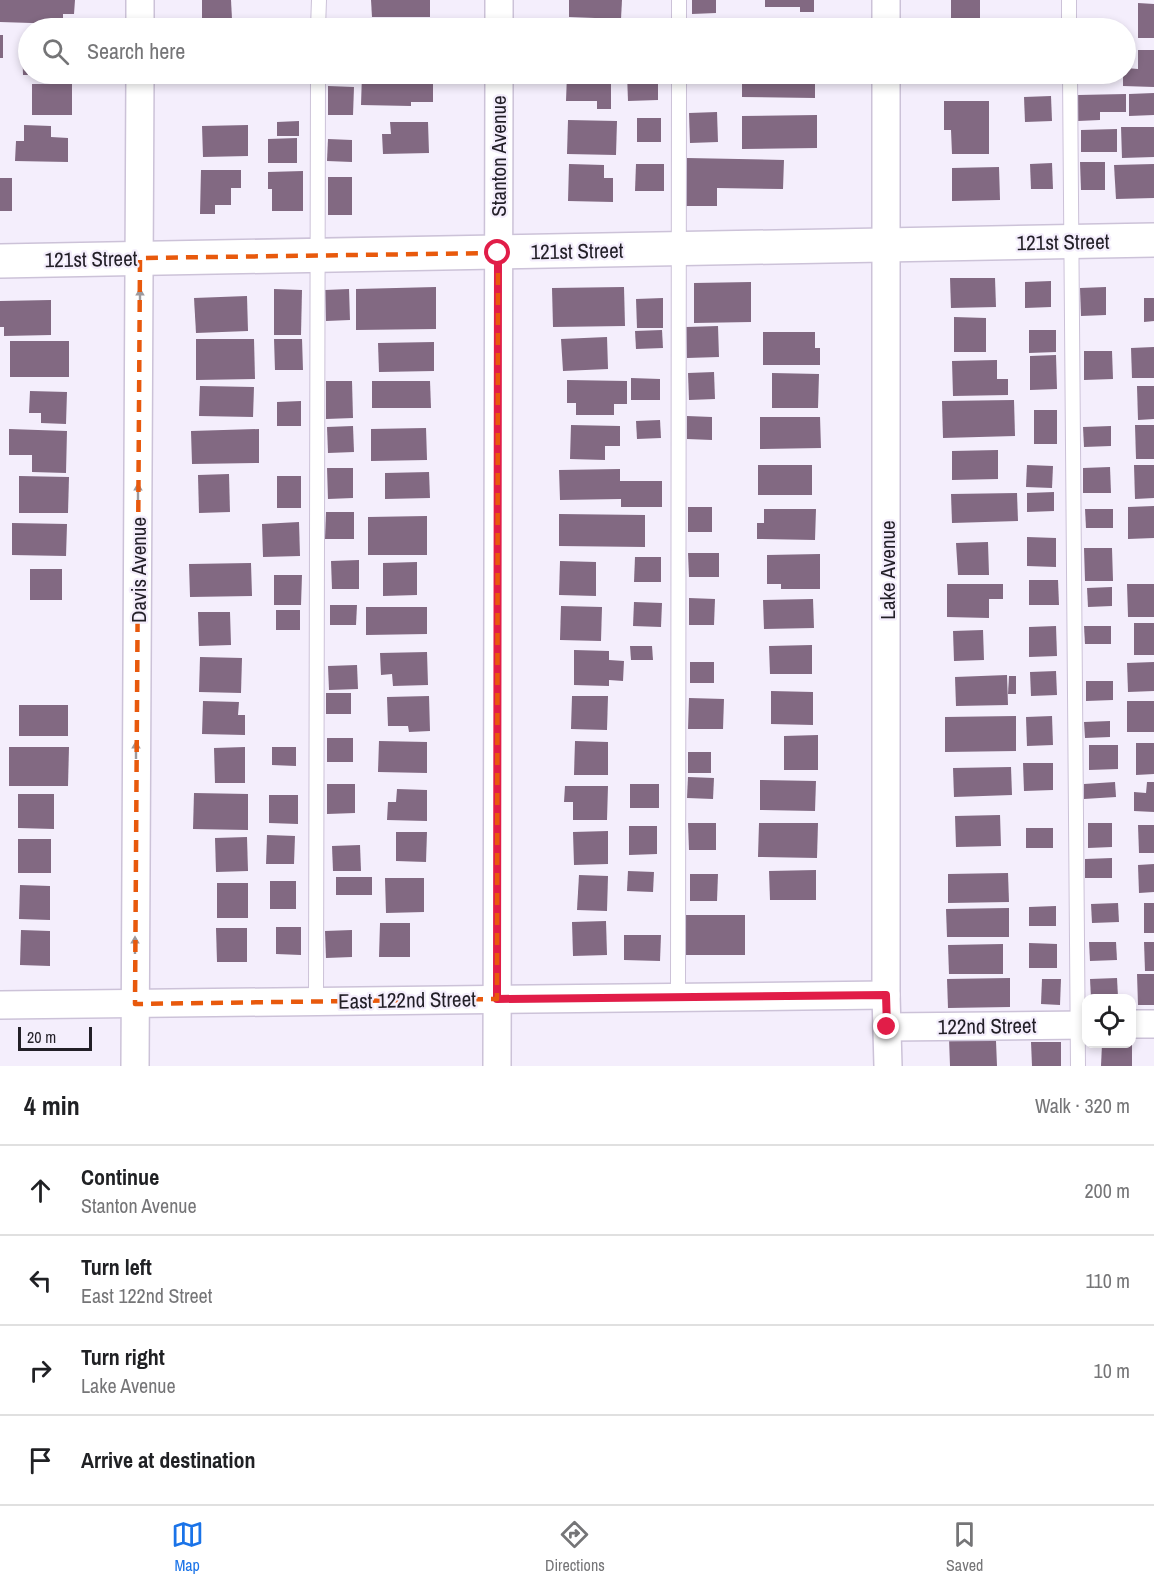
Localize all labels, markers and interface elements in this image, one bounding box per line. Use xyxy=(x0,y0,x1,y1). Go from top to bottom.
search box xyxy=(18,18,1136,84)
icon: search xyxy=(39,35,72,68)
text: Search here xyxy=(87,36,185,66)
street label: Stanton Avenue xyxy=(484,95,513,217)
street label: 121st Street xyxy=(1016,227,1110,257)
street label: 121st Street xyxy=(530,236,624,266)
route start xyxy=(484,239,510,265)
street label: 121st Street xyxy=(44,244,138,274)
one-way arrow xyxy=(135,288,145,307)
one-way arrow xyxy=(133,483,143,502)
street label: Davis Avenue xyxy=(124,517,153,623)
street label: Lake Avenue xyxy=(873,520,902,620)
one-way arrow xyxy=(131,741,141,760)
one-way arrow xyxy=(130,936,140,955)
street label: East 122nd Street xyxy=(338,984,476,1016)
map controls xyxy=(1082,994,1136,1048)
button: locate xyxy=(1082,994,1136,1048)
street label: 122nd Street xyxy=(937,1011,1037,1041)
route end xyxy=(873,1013,899,1039)
scale bar xyxy=(18,1024,92,1052)
text: 20 m xyxy=(27,1026,56,1048)
text: 4 min xyxy=(24,1088,80,1123)
text: Walk · 320 m xyxy=(1035,1092,1130,1119)
text: Continue xyxy=(81,1162,159,1192)
icon: ahead xyxy=(24,1174,57,1207)
text: 200 m xyxy=(1084,1177,1130,1204)
text: Stanton Avenue xyxy=(81,1192,197,1219)
text: Turn left xyxy=(81,1252,152,1282)
icon: left xyxy=(24,1264,57,1297)
text: 110 m xyxy=(1086,1267,1130,1294)
text: East 122nd Street xyxy=(81,1282,212,1309)
text: Turn right xyxy=(81,1342,165,1372)
icon: right xyxy=(24,1354,57,1387)
text: 10 m xyxy=(1094,1357,1130,1384)
text: Lake Avenue xyxy=(81,1372,176,1399)
icon: arrive xyxy=(24,1444,57,1477)
text: Arrive at destination xyxy=(81,1445,255,1475)
tab: Map xyxy=(171,1518,204,1576)
tab: Directions xyxy=(545,1518,605,1576)
tab: Saved xyxy=(946,1518,983,1576)

